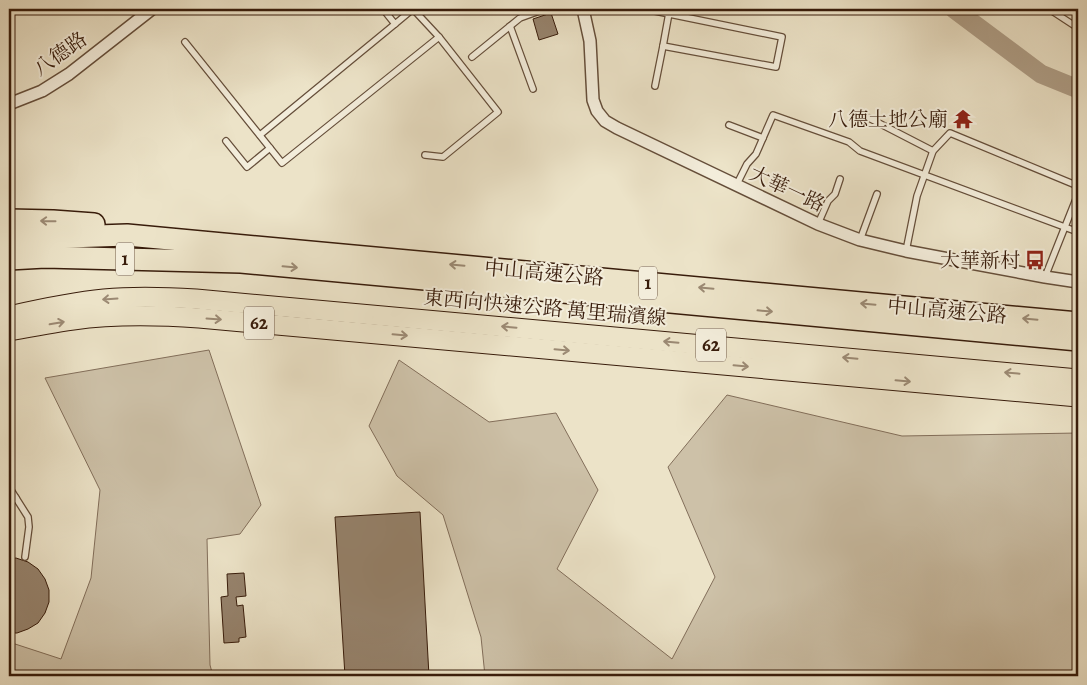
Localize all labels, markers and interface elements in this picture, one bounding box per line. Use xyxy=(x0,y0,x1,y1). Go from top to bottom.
street label: 八德路 xyxy=(28,26,92,82)
place label: 八德土地公廟 xyxy=(828,106,948,133)
temple icon: 八德土地公廟 xyxy=(952,108,974,130)
street label: 大華一路 xyxy=(745,160,829,218)
one-way arrow xyxy=(40,216,56,226)
road number: 1 xyxy=(116,242,134,276)
place label: 大華新村 xyxy=(940,247,1020,274)
bus stop icon: 大華新村 xyxy=(1024,249,1046,271)
street label: 中山高速公路 xyxy=(483,254,605,292)
one-way arrow xyxy=(450,260,466,270)
one-way arrow xyxy=(282,262,298,272)
road number: 1 xyxy=(639,266,657,300)
street label: 東西向快速公路 萬里瑞濱線 xyxy=(422,284,668,332)
one-way arrow xyxy=(698,284,714,293)
street label: 中山高速公路 xyxy=(886,292,1008,330)
one-way arrow xyxy=(103,294,119,303)
one-way arrow xyxy=(860,299,876,308)
road number: 62 xyxy=(244,306,274,339)
one-way arrow xyxy=(757,306,773,316)
one-way arrow xyxy=(206,314,222,324)
one-way arrow xyxy=(1022,314,1038,324)
one-way arrow xyxy=(48,317,64,327)
one-way arrow xyxy=(502,322,518,332)
road number: 62 xyxy=(696,328,726,362)
one-way arrow xyxy=(392,331,408,340)
one-way arrow xyxy=(663,337,679,346)
one-way arrow xyxy=(554,345,570,355)
one-way arrow xyxy=(843,353,859,363)
one-way arrow xyxy=(733,361,749,371)
one-way arrow xyxy=(1005,368,1021,378)
one-way arrow xyxy=(895,376,911,386)

